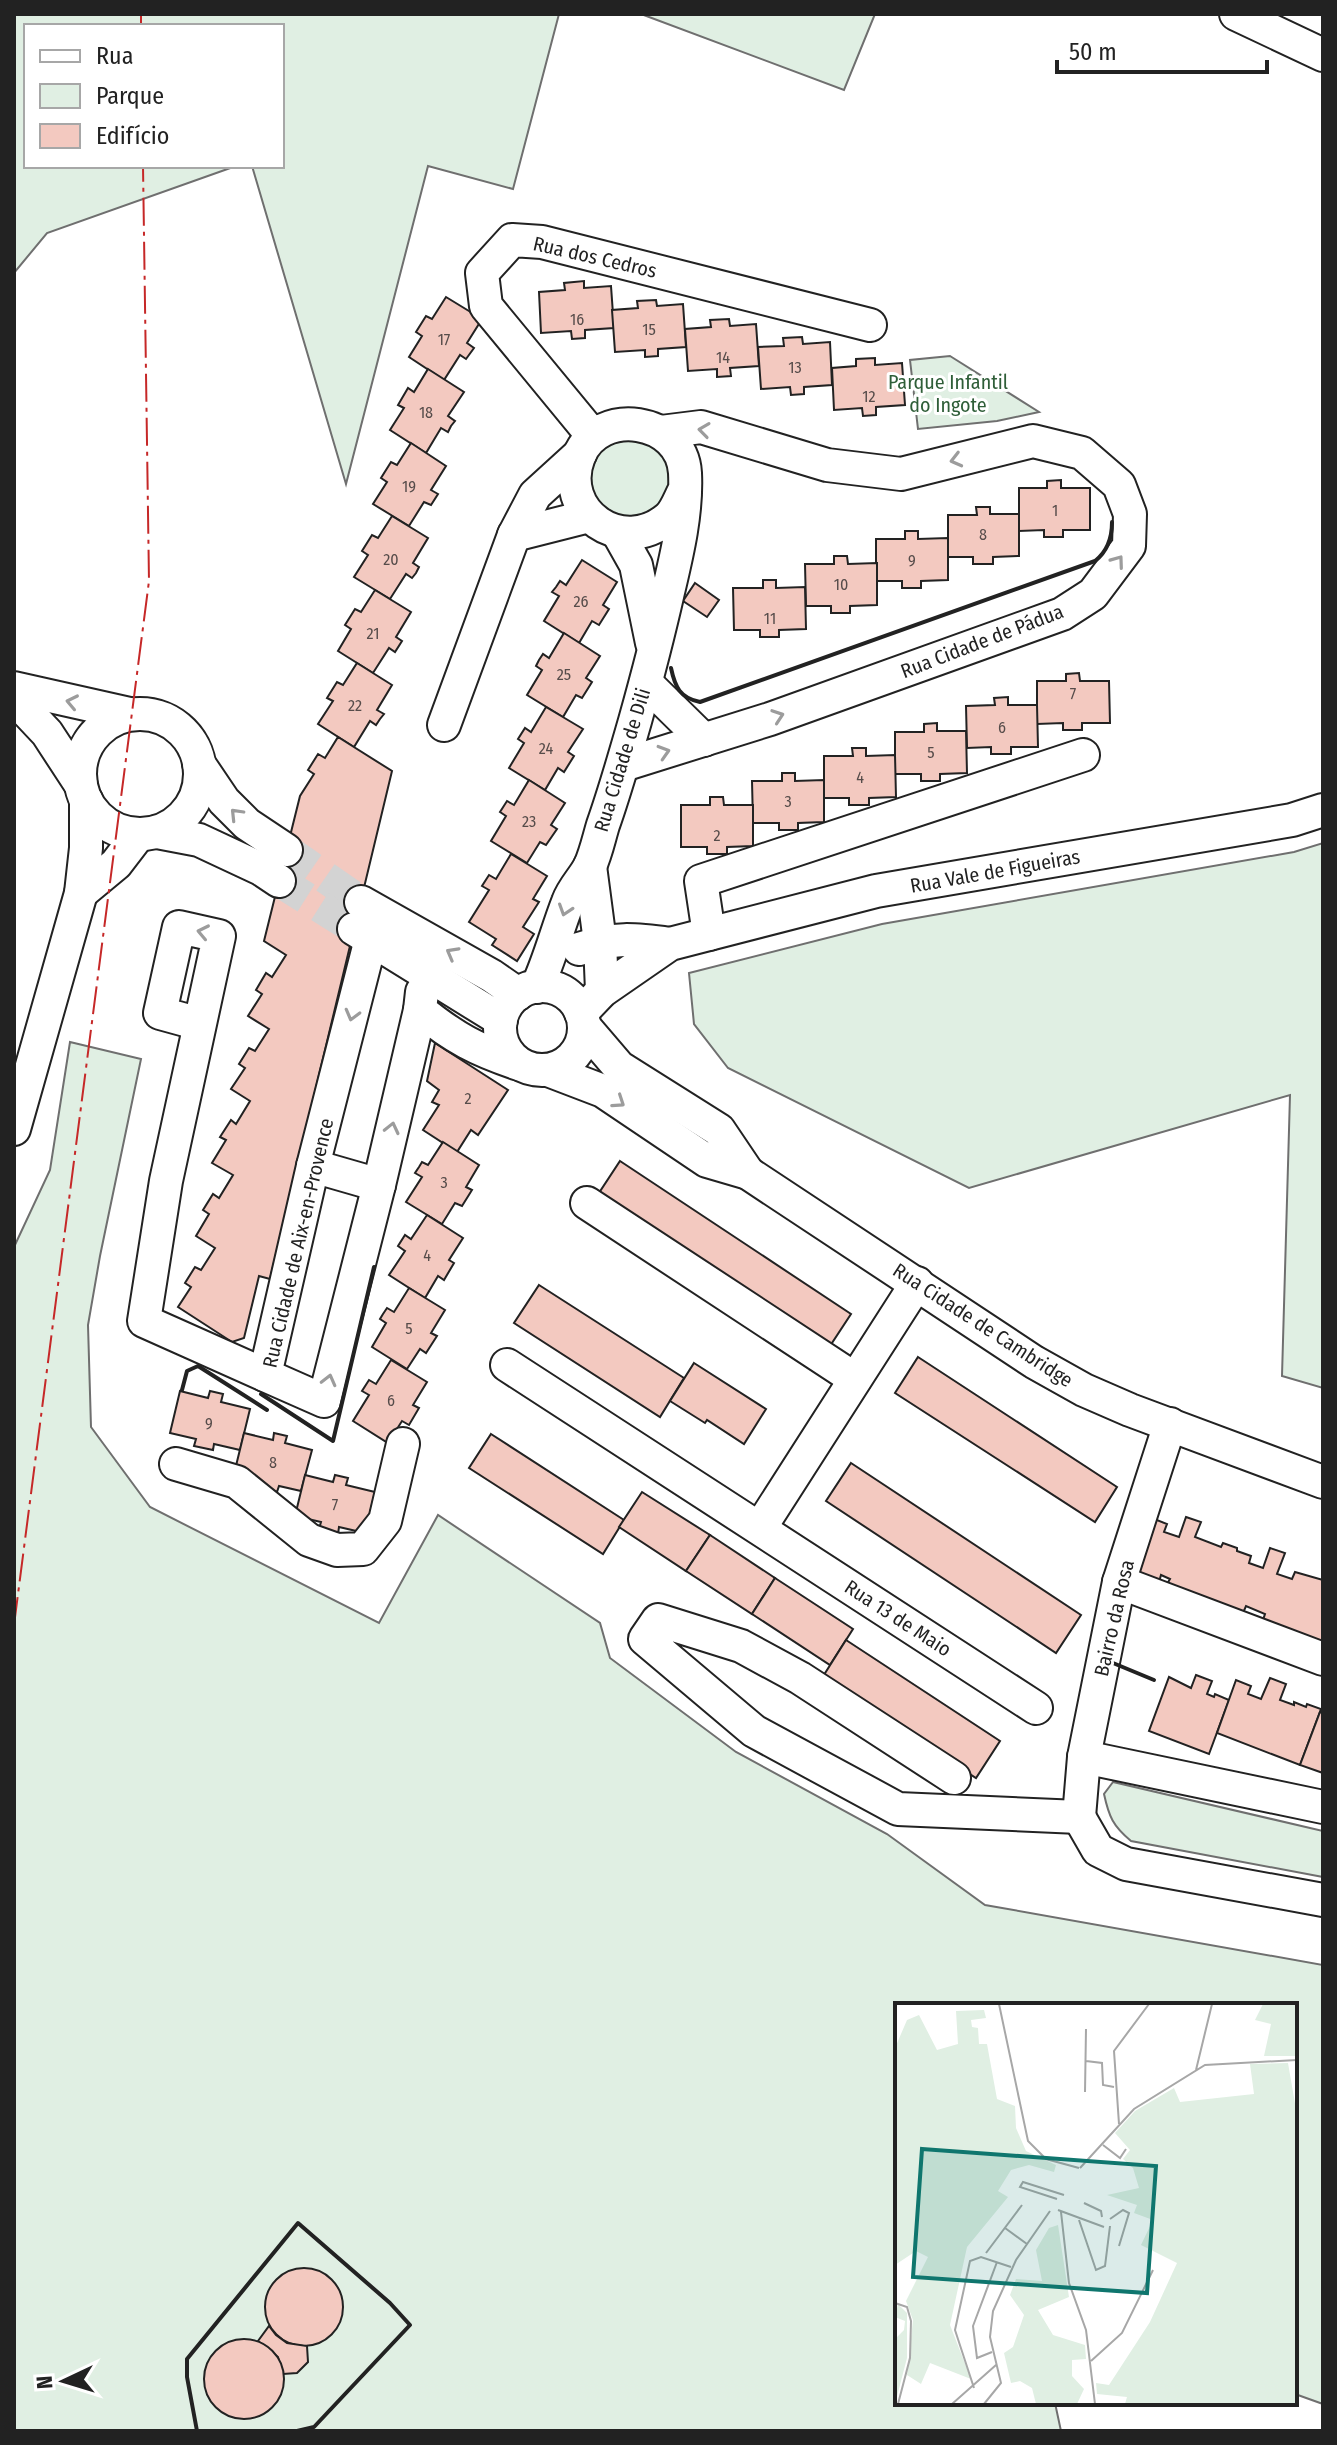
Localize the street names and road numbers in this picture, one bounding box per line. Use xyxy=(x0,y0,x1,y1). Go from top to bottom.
street label: Rua dos Cedros xyxy=(531,231,659,283)
street label: Rua Cidade de Pádua xyxy=(897,599,1067,683)
street label: Rua Cidade de Dili xyxy=(589,685,655,835)
street label: Rua Vale de Figueiras xyxy=(908,844,1082,898)
street label: Rua Cidade de Aix-en-Provence xyxy=(258,1116,338,1370)
street label: Rua Cidade de Cambridge xyxy=(889,1258,1077,1392)
street label: Bairro da Rosa xyxy=(1089,1557,1139,1679)
street label: Rua 13 de Maio xyxy=(840,1575,956,1661)

